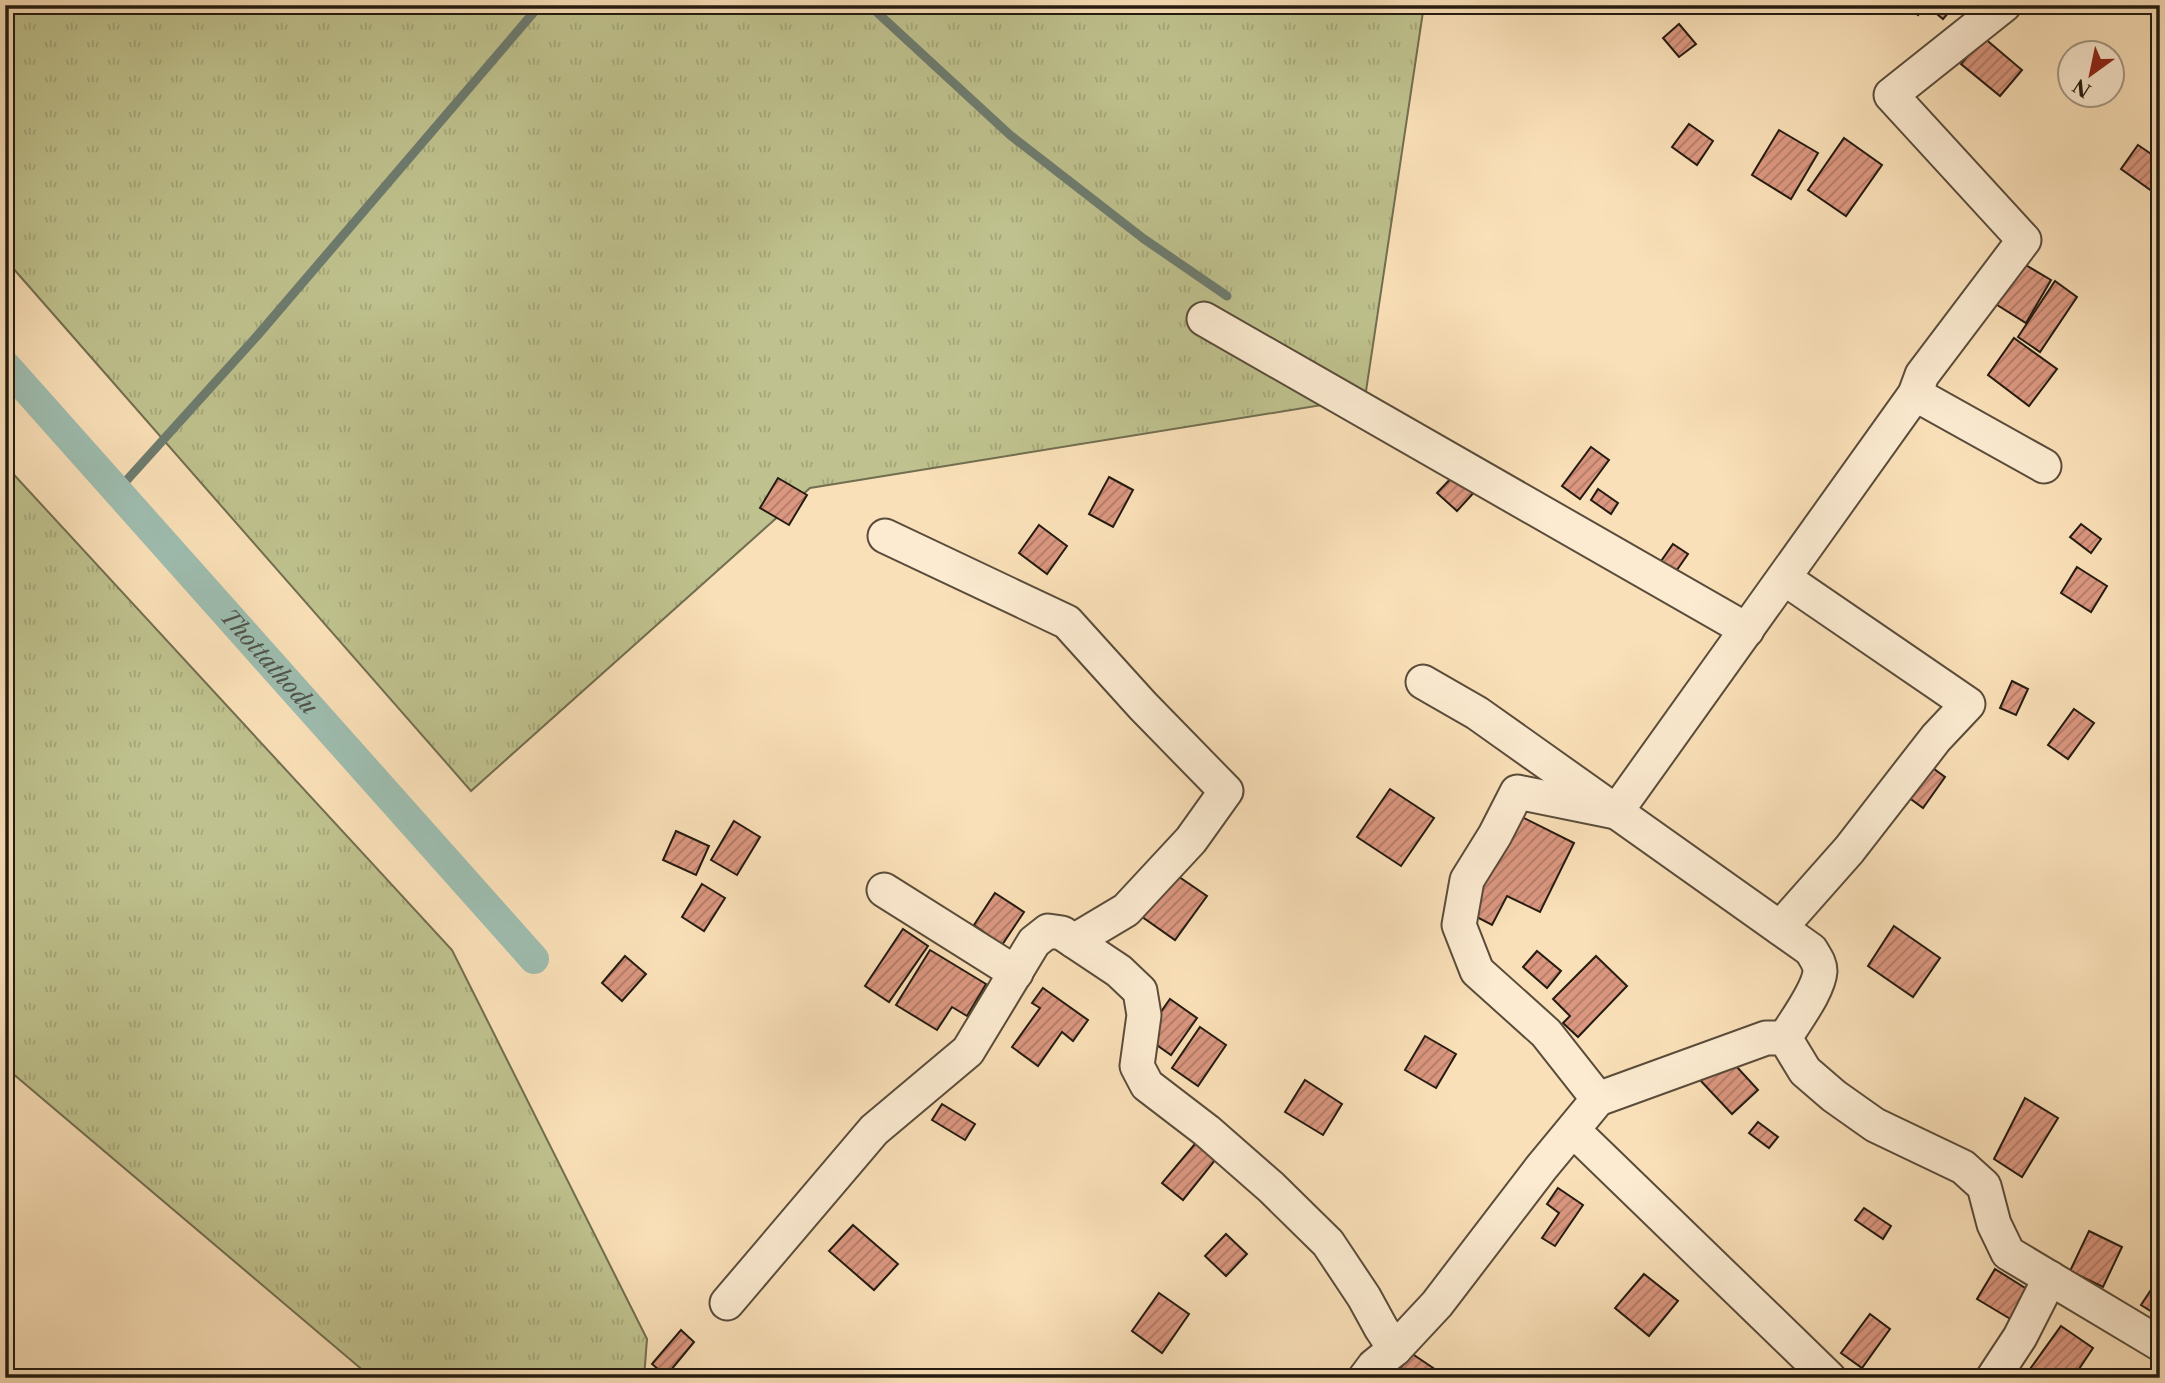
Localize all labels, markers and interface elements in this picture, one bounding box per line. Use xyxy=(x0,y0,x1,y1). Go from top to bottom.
north arrow xyxy=(2056,38,2126,108)
text: N xyxy=(2069,74,2095,102)
water label: Thottathodu xyxy=(215,603,324,720)

